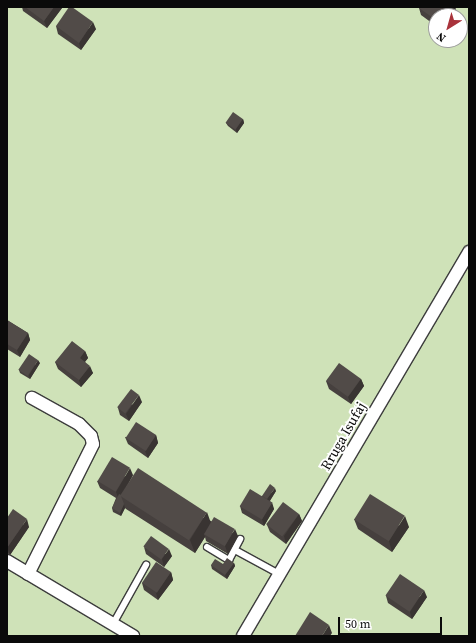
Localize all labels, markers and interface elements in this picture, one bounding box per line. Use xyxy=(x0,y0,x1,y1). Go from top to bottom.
north arrow xyxy=(428,8,468,48)
text: N xyxy=(433,29,449,46)
street label: Rruga Isufaj xyxy=(317,399,369,473)
scale bar xyxy=(340,609,444,635)
text: 50 m xyxy=(345,616,371,632)

